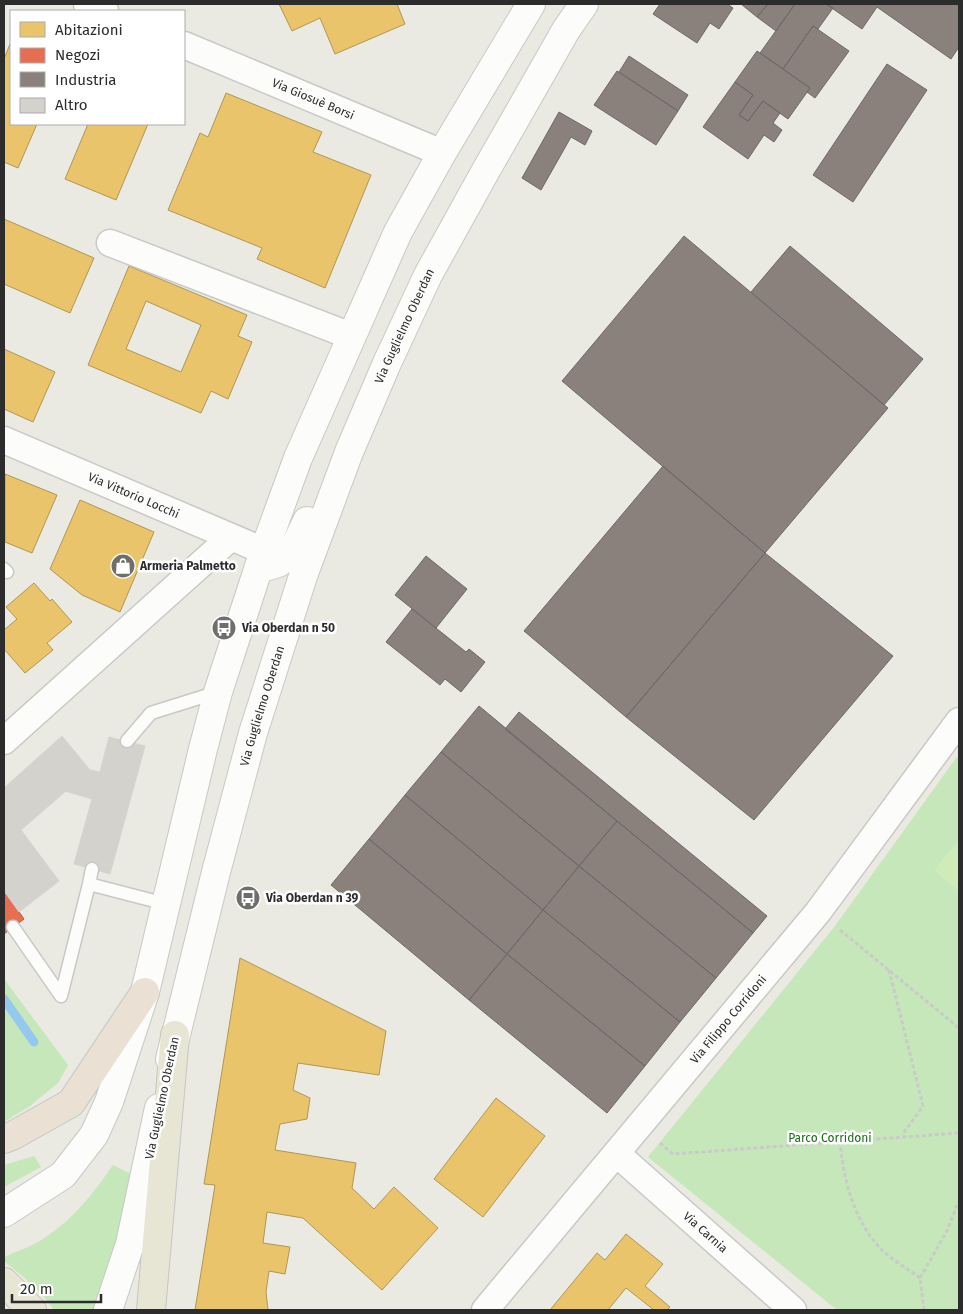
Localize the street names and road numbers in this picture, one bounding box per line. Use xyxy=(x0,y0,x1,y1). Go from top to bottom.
street label: Via Giosuè Borsi xyxy=(270,76,356,122)
street label: Via Guglielmo Oberdan xyxy=(372,266,437,386)
street label: Via Vittorio Locchi xyxy=(86,470,181,521)
street label: Via Guglielmo Oberdan xyxy=(237,644,287,768)
street label: Via Filippo Corridoni xyxy=(687,972,769,1066)
street label: Via Guglielmo Oberdan xyxy=(142,1035,182,1161)
street label: Via Carnia xyxy=(680,1209,730,1256)

